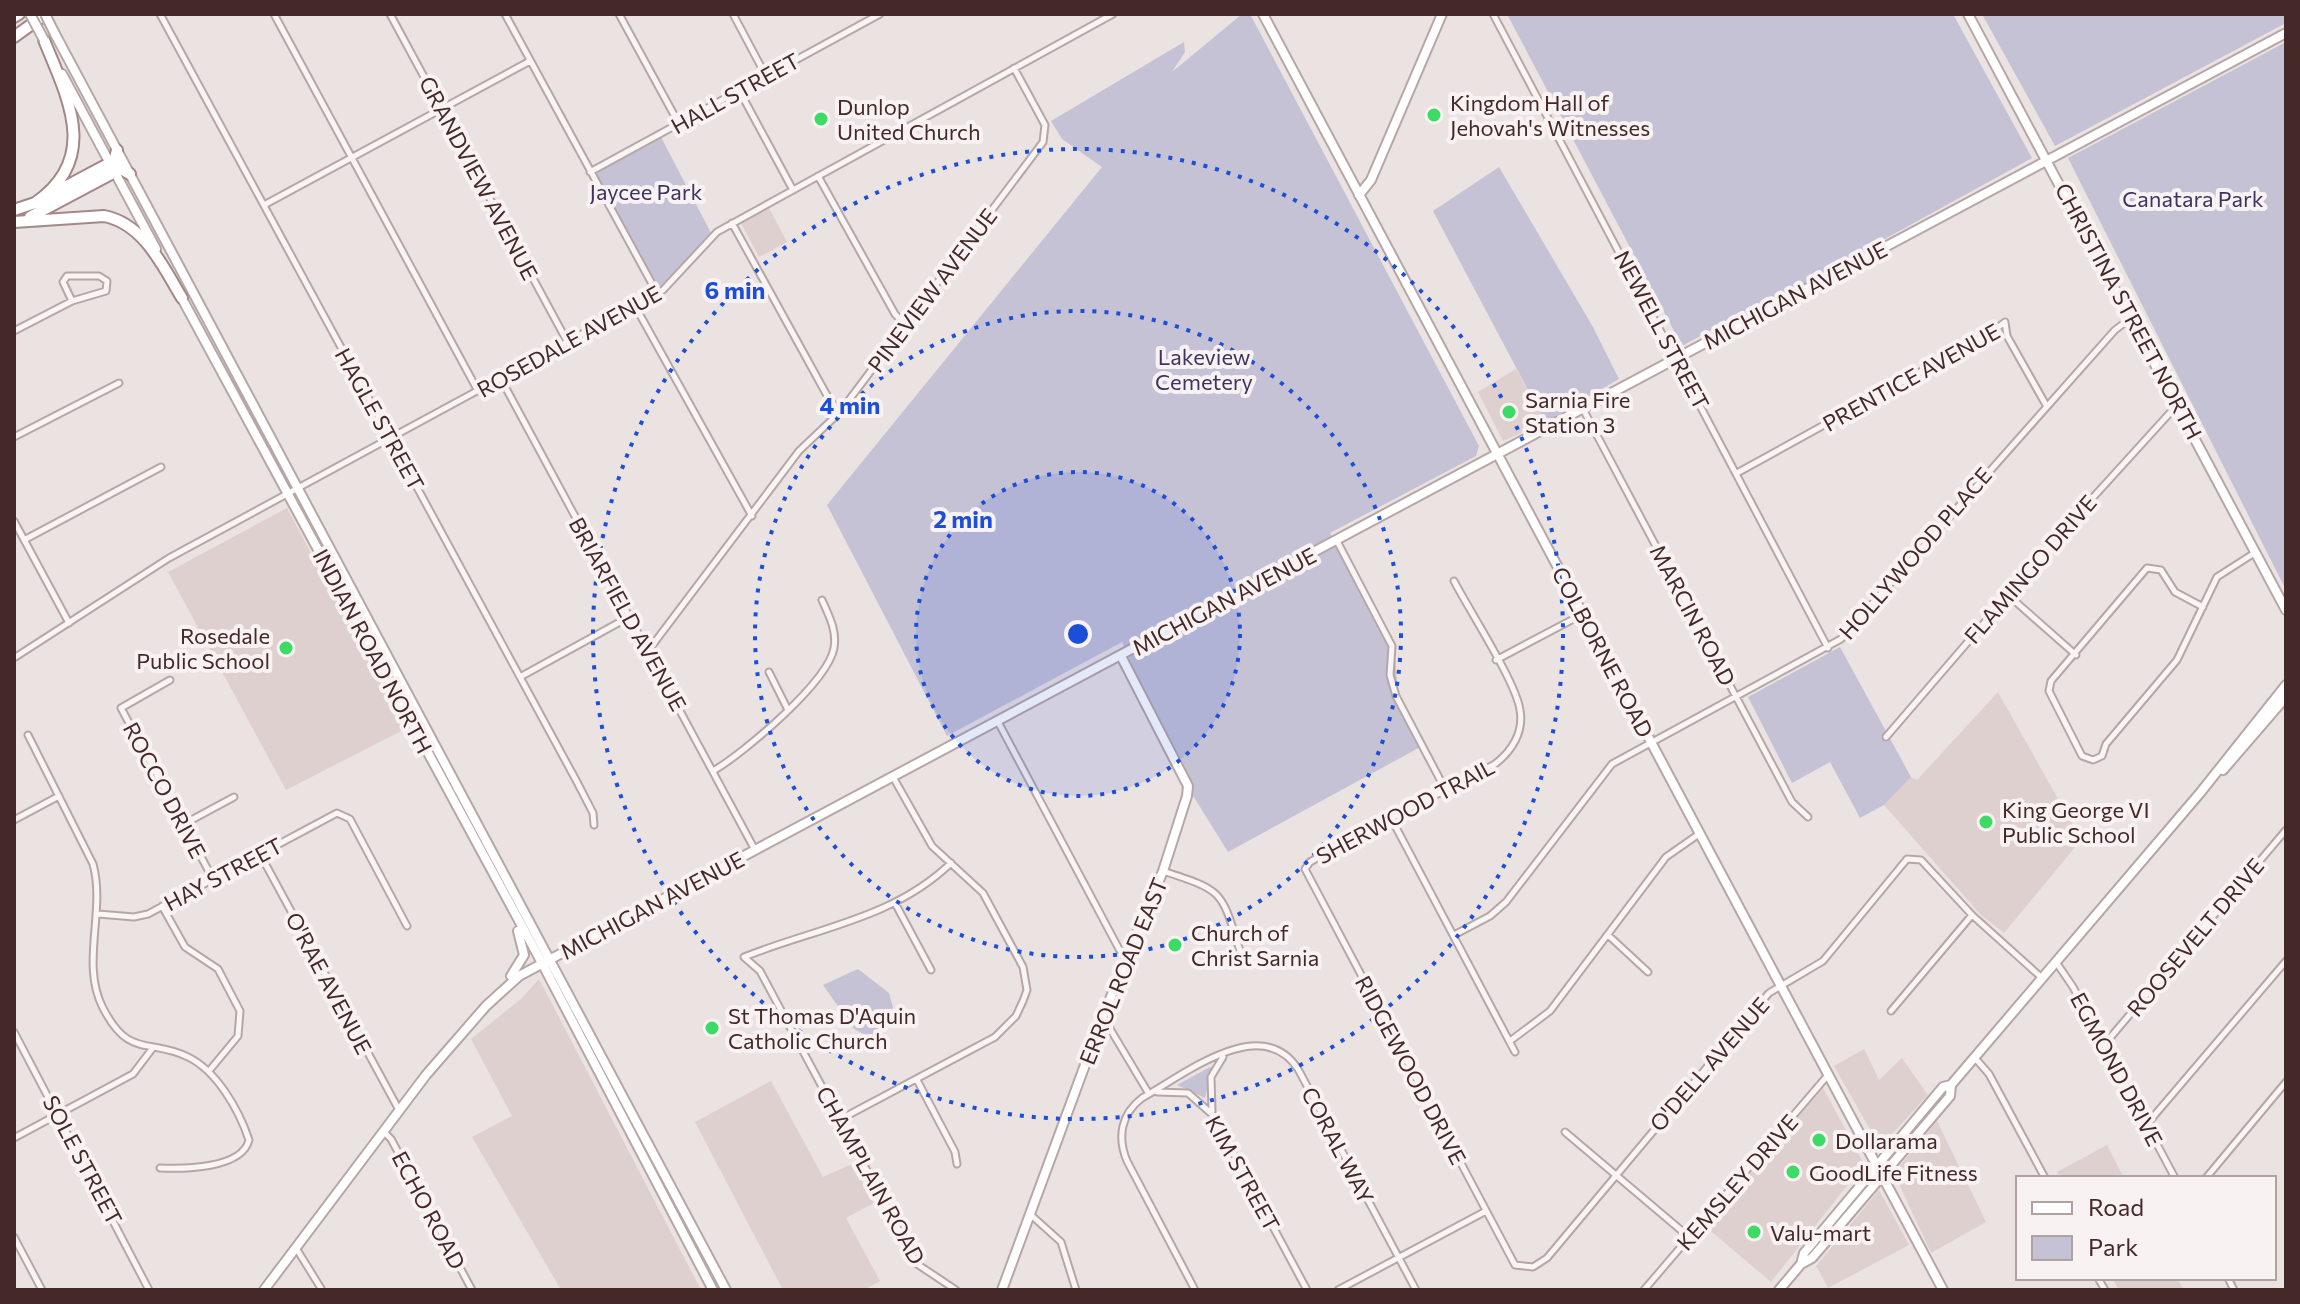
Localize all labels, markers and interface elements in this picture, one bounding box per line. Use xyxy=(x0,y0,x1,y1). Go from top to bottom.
street label: HALL STREET xyxy=(666,47,804,139)
street label: GRANDVIEW AVENUE xyxy=(414,72,544,284)
place label: Kingdom Hall of Jehovah's Witnesses xyxy=(1450,89,1650,141)
place label: Dunlop United Church xyxy=(837,93,981,145)
marker: Kingdom Hall of Jehovah's Witnesses xyxy=(1425,106,1443,124)
marker: Dunlop United Church xyxy=(812,110,830,128)
park label: Jaycee Park xyxy=(590,178,703,205)
street label: CHRISTINA STREET NORTH xyxy=(2050,178,2208,444)
park label: Canatara Park xyxy=(2122,185,2264,212)
street label: PINEVIEW AVENUE xyxy=(862,203,1002,377)
street label: MICHIGAN AVENUE xyxy=(1698,235,1892,355)
street label: NEWELL STREET xyxy=(1609,246,1715,414)
text: 6 min xyxy=(705,275,765,304)
street label: ROSEDALE AVENUE xyxy=(472,279,666,403)
street label: PRENTICE AVENUE xyxy=(1818,317,2004,437)
street label: HAGLE STREET xyxy=(330,343,430,495)
park label: Lakeview Cemetery xyxy=(1155,343,1253,395)
place label: Sarnia Fire Station 3 xyxy=(1525,386,1630,438)
text: 4 min xyxy=(820,390,880,419)
marker: Sarnia Fire Station 3 xyxy=(1500,403,1518,421)
street label: HOLLYWOOD PLACE xyxy=(1833,462,1997,644)
street label: FLAMINGO DRIVE xyxy=(1958,489,2102,649)
text: 2 min xyxy=(933,504,993,533)
street label: BRIARFIELD AVENUE xyxy=(564,512,692,716)
street label: MARCIN ROAD xyxy=(1645,540,1741,690)
street label: MICHIGAN AVENUE xyxy=(1127,541,1321,661)
street label: INDIAN ROAD NORTH xyxy=(308,544,438,758)
street label: COLBORNE ROAD xyxy=(1547,562,1659,742)
centre of rings xyxy=(1064,620,1092,648)
place label: Rosedale Public School xyxy=(136,622,270,674)
marker: Rosedale Public School xyxy=(277,639,295,657)
street label: ROCCO DRIVE xyxy=(118,717,212,863)
street label: SHERWOOD TRAIL xyxy=(1311,753,1499,869)
place label: King George VI Public School xyxy=(2002,796,2150,848)
marker: King George VI Public School xyxy=(1977,813,1995,831)
street label: HAY STREET xyxy=(159,832,287,916)
street label: MICHIGAN AVENUE xyxy=(555,845,749,965)
street label: ROOSEVELT DRIVE xyxy=(2121,852,2269,1022)
street label: ERROL ROAD EAST xyxy=(1073,874,1173,1068)
street label: O'RAE AVENUE xyxy=(280,907,378,1059)
place label: Church of Christ Sarnia xyxy=(1191,919,1319,971)
marker: Church of Christ Sarnia xyxy=(1166,936,1184,954)
street label: RIDGEWOOD DRIVE xyxy=(1350,971,1472,1169)
street label: EGMOND DRIVE xyxy=(2065,988,2169,1150)
street label: O'DELL AVENUE xyxy=(1644,992,1774,1136)
place label: St Thomas D'Aquin Catholic Church xyxy=(728,1002,916,1054)
marker: St Thomas D'Aquin Catholic Church xyxy=(703,1019,721,1037)
street label: CHAMPLAIN ROAD xyxy=(811,1081,931,1269)
street label: CORAL WAY xyxy=(1296,1082,1380,1208)
street label: SOLE STREET xyxy=(38,1091,128,1229)
street label: KEMSLEY DRIVE xyxy=(1671,1109,1803,1255)
street label: KIM STREET xyxy=(1200,1111,1286,1235)
place label: Dollarama xyxy=(1835,1127,1938,1154)
marker: Dollarama xyxy=(1810,1131,1828,1149)
street label: ECHO ROAD xyxy=(387,1146,471,1274)
place label: GoodLife Fitness xyxy=(1809,1159,1978,1186)
marker: GoodLife Fitness xyxy=(1784,1163,1802,1181)
legend xyxy=(2016,1176,2276,1280)
text: Road xyxy=(2088,1192,2144,1221)
place label: Valu-mart xyxy=(1770,1219,1871,1246)
marker: Valu-mart xyxy=(1745,1223,1763,1241)
text: Park xyxy=(2088,1232,2138,1261)

